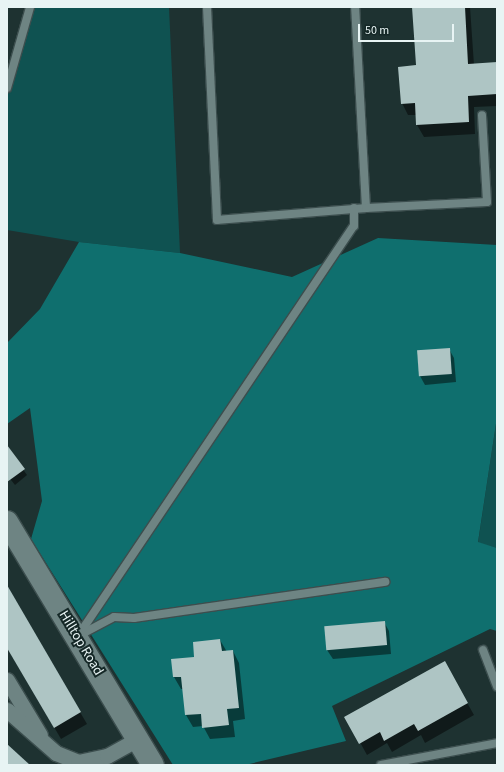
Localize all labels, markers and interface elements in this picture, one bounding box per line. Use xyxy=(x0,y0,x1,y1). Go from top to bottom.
scale bar xyxy=(360,16,456,42)
text: 50 m xyxy=(365,22,389,39)
street label: Hilltop Road xyxy=(55,608,107,678)

